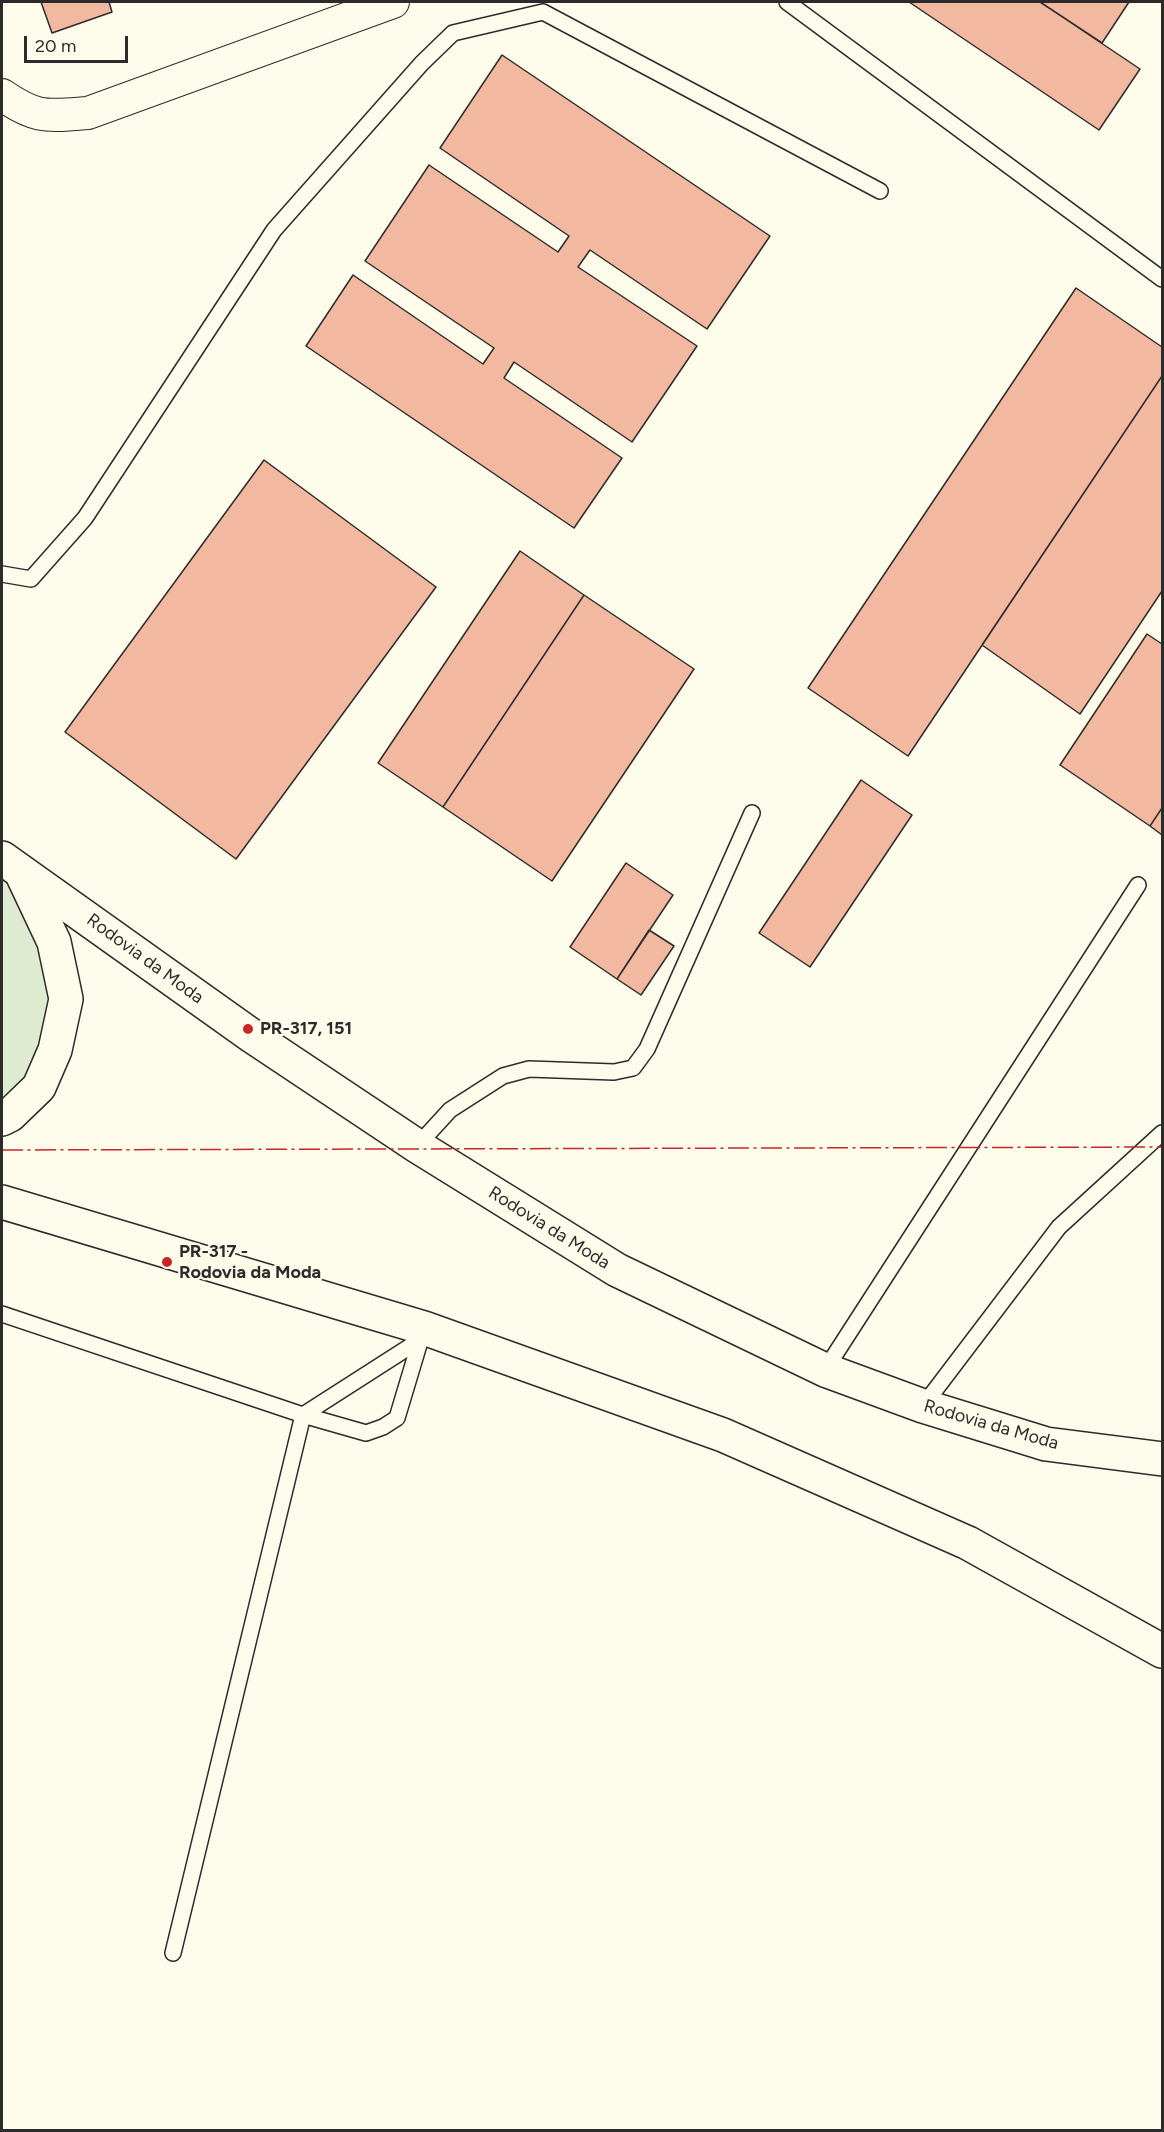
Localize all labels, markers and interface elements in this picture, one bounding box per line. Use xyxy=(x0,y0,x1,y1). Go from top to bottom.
scale bar xyxy=(27,24,130,62)
text: 20 m xyxy=(35,35,76,57)
street label: Rodovia da Moda xyxy=(82,909,208,1009)
place label: PR-317, 151 xyxy=(260,1018,352,1040)
marker: PR-317, 151 xyxy=(241,1022,255,1036)
street label: Rodovia da Moda xyxy=(484,1182,614,1274)
place label: PR-317 - Rodovia da Moda xyxy=(179,1241,321,1284)
marker: PR-317 - Rodovia da Moda xyxy=(160,1255,174,1269)
street label: Rodovia da Moda xyxy=(921,1395,1061,1455)

